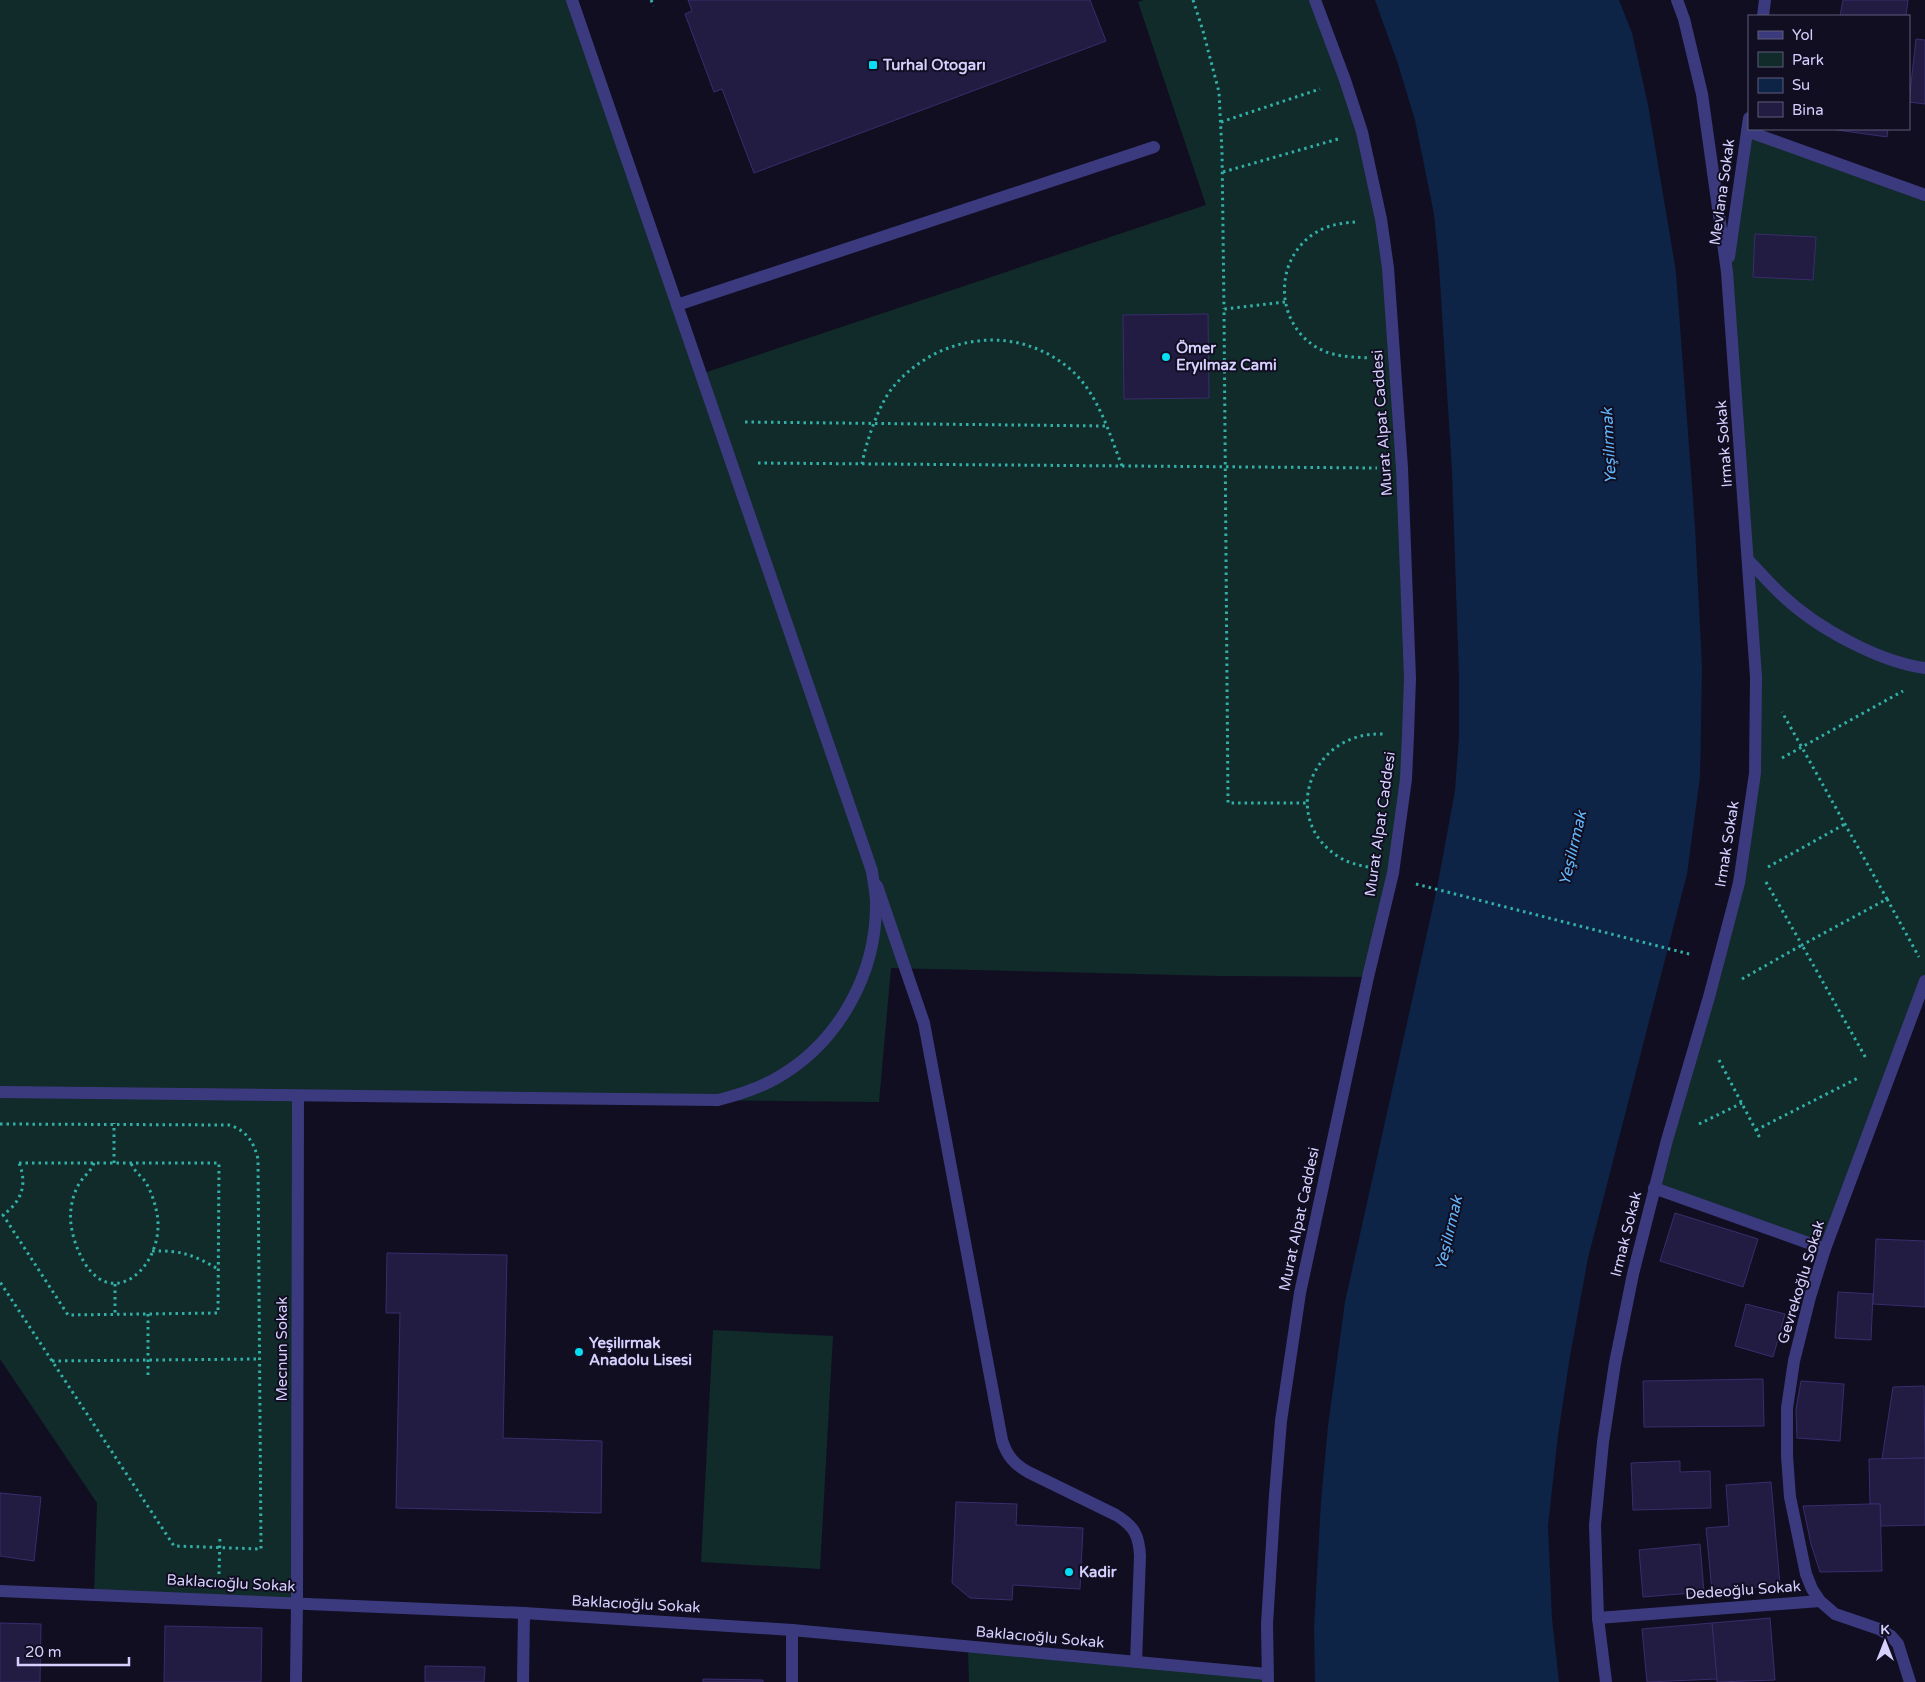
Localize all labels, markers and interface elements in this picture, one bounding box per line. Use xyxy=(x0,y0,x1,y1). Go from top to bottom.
legend xyxy=(1748,15,1910,130)
text: Yol xyxy=(1792,26,1813,44)
text: Park xyxy=(1792,51,1824,69)
place label: Turhal Otogarı xyxy=(882,56,986,75)
marker: Turhal Otogarı xyxy=(867,59,879,71)
text: Su xyxy=(1792,76,1810,94)
text: Bina xyxy=(1792,101,1824,119)
street label: Mevlana Sokak xyxy=(1706,138,1738,246)
place label: Ömer Eryılmaz Cami xyxy=(1176,339,1277,375)
street label: Murat Alpat Caddesi xyxy=(1368,349,1396,497)
marker: Ömer Eryılmaz Cami xyxy=(1160,351,1172,363)
street label: Irmak Sokak xyxy=(1712,400,1736,488)
water label: Yeşilırmak xyxy=(1597,406,1621,485)
street label: Murat Alpat Caddesi xyxy=(1361,750,1399,898)
street label: Irmak Sokak xyxy=(1711,800,1743,888)
water label: Yeşilırmak xyxy=(1555,808,1592,888)
street label: Murat Alpat Caddesi xyxy=(1275,1146,1323,1292)
street label: Irmak Sokak xyxy=(1607,1190,1645,1278)
water label: Yeşilırmak xyxy=(1431,1193,1468,1273)
street label: Gevrekoğlu Sokak xyxy=(1774,1218,1828,1346)
street label: Mecnun Sokak xyxy=(273,1296,291,1402)
place label: Yeşilırmak Anadolu Lisesi xyxy=(589,1334,692,1369)
marker: Yeşilırmak Anadolu Lisesi xyxy=(573,1346,585,1358)
place label: Kadir xyxy=(1079,1563,1117,1581)
marker: Kadir xyxy=(1063,1566,1075,1578)
street label: Baklacıoğlu Sokak xyxy=(166,1571,296,1595)
street label: Dedeoğlu Sokak xyxy=(1685,1577,1801,1603)
street label: Baklacıoğlu Sokak xyxy=(571,1592,701,1616)
north arrow xyxy=(1860,1617,1910,1667)
text: K xyxy=(1880,1621,1890,1638)
street label: Baklacıoğlu Sokak xyxy=(975,1622,1105,1652)
scale bar xyxy=(18,1634,129,1666)
text: 20 m xyxy=(25,1643,62,1661)

